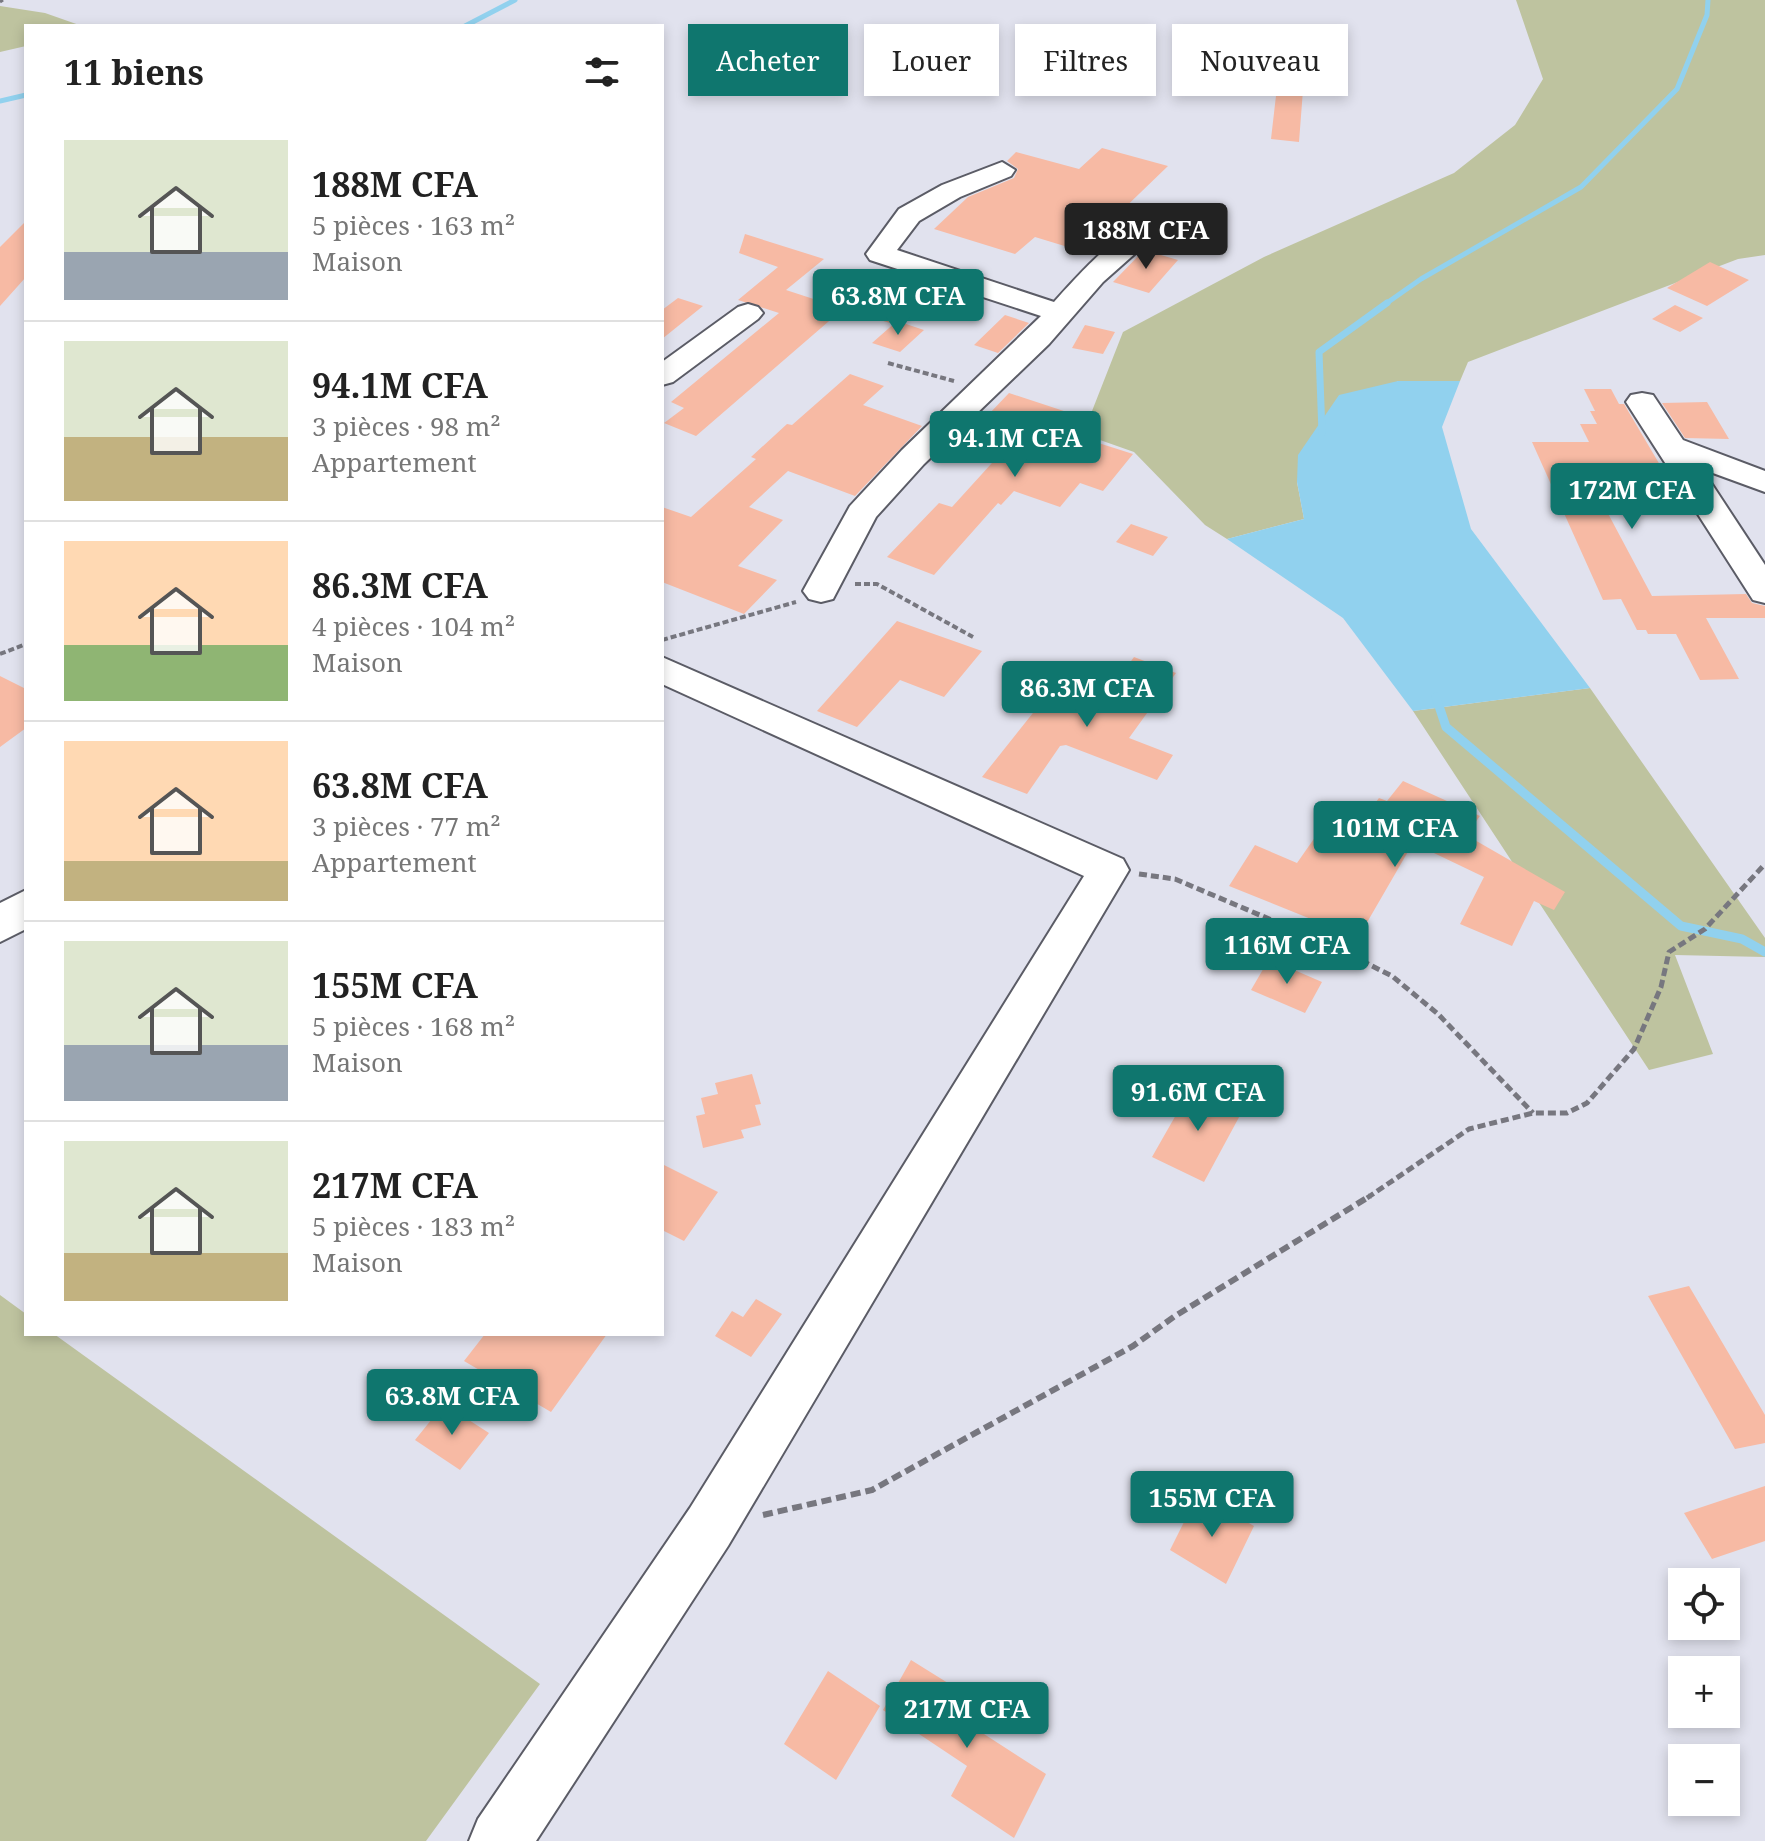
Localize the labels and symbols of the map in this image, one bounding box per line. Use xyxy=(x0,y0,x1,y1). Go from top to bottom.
pin: 188M CFA xyxy=(1063,203,1229,271)
pin: 63.8M CFA xyxy=(806,269,990,337)
pin: 94.1M CFA xyxy=(923,411,1107,479)
pin: 172M CFA xyxy=(1549,463,1715,531)
pin: 86.3M CFA xyxy=(995,661,1179,729)
pin: 101M CFA xyxy=(1312,801,1478,869)
pin: 116M CFA xyxy=(1204,918,1370,986)
pin: 91.6M CFA xyxy=(1106,1065,1290,1133)
pin: 63.8M CFA xyxy=(360,1369,544,1437)
pin: 155M CFA xyxy=(1129,1471,1295,1539)
pin: 217M CFA xyxy=(884,1682,1050,1750)

